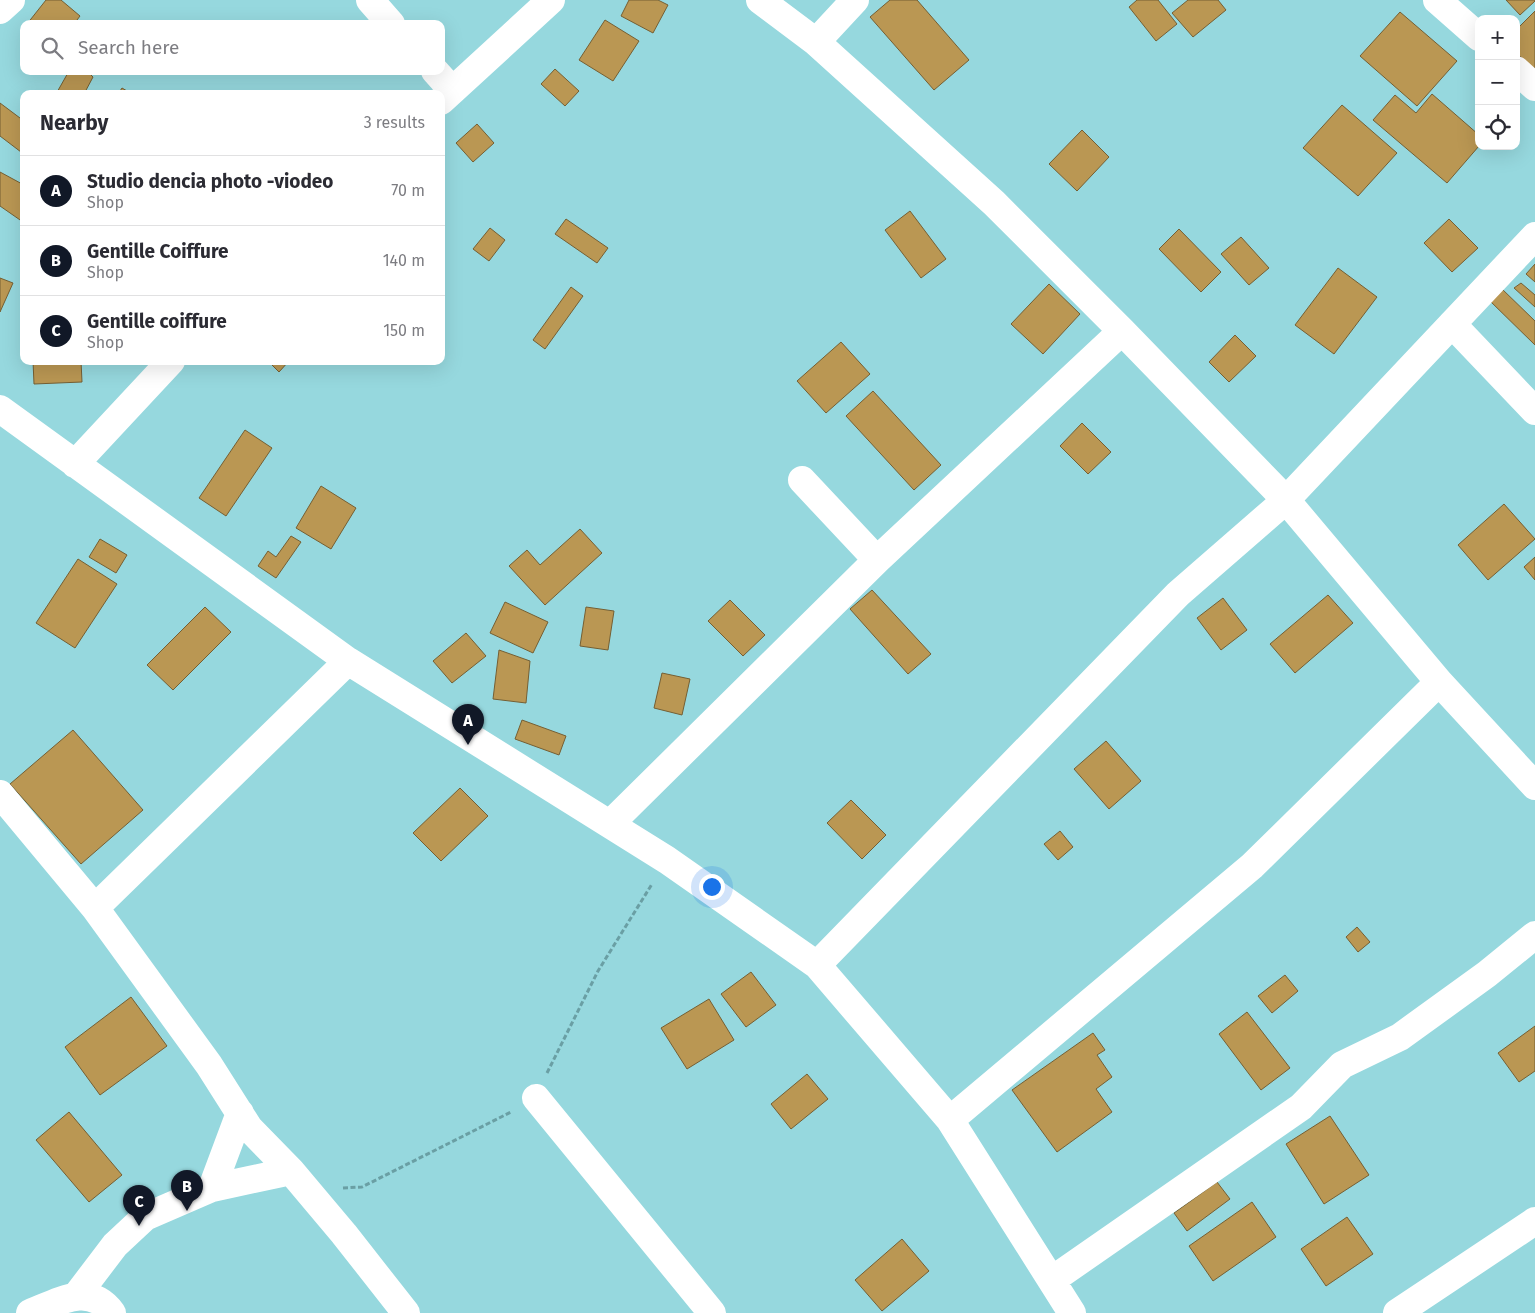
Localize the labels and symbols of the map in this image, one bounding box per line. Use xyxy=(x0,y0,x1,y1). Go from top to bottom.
pin: A xyxy=(452,704,484,745)
your location xyxy=(699,874,725,900)
pin: B xyxy=(171,1170,203,1211)
pin: C xyxy=(123,1185,155,1226)

